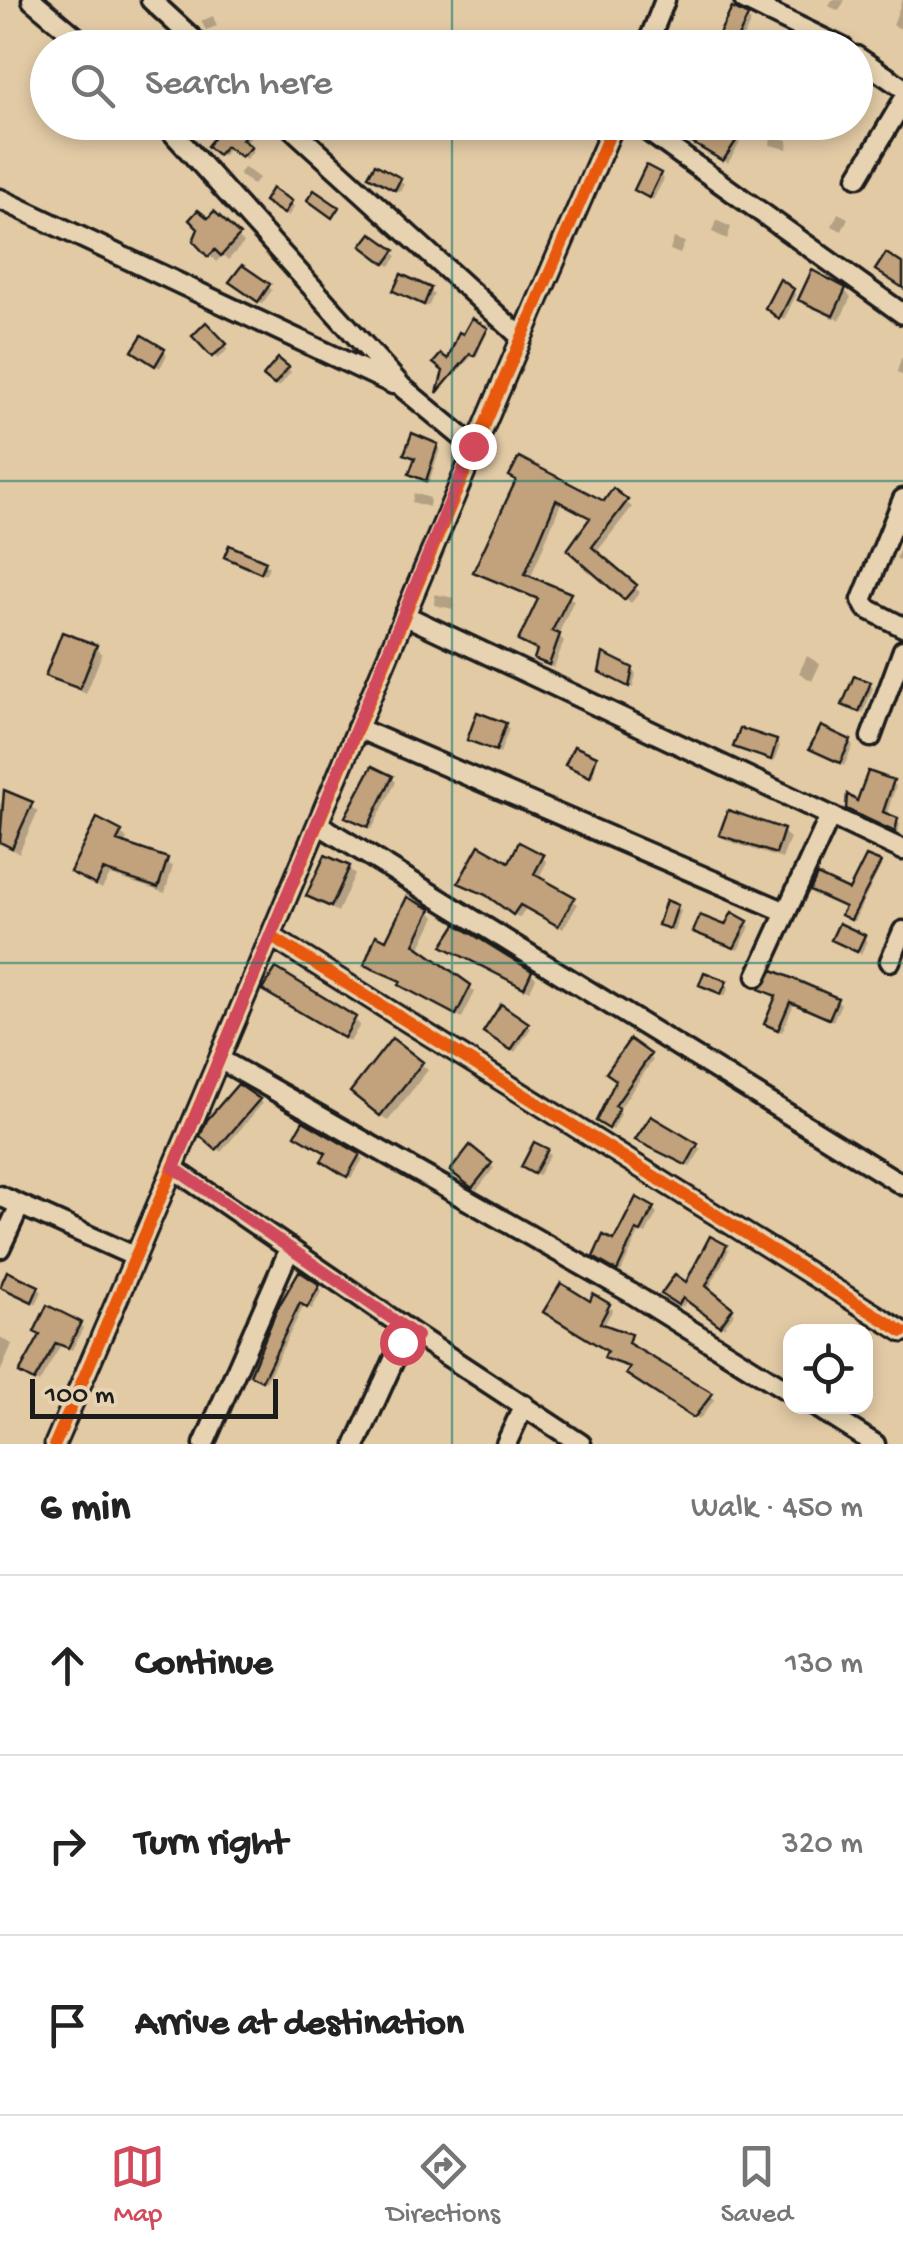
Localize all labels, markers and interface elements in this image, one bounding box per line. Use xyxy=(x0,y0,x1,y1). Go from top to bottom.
search box xyxy=(30,30,873,140)
icon: search xyxy=(65,58,120,113)
text: Search here xyxy=(145,63,332,107)
route end xyxy=(451,424,497,470)
route start xyxy=(380,1320,426,1366)
map controls xyxy=(783,1324,873,1414)
button: locate xyxy=(783,1324,873,1414)
scale bar xyxy=(30,1374,278,1418)
text: 100 m xyxy=(45,1380,115,1413)
text: 6 min xyxy=(40,1485,130,1534)
text: Walk · 450 m xyxy=(691,1490,863,1528)
icon: ahead xyxy=(40,1638,95,1693)
text: Continue xyxy=(135,1643,273,1687)
text: 130 m xyxy=(785,1646,863,1684)
icon: right xyxy=(40,1818,95,1873)
text: Turn right xyxy=(135,1823,287,1867)
text: 320 m xyxy=(782,1826,863,1864)
icon: arrive xyxy=(40,1998,95,2053)
text: Arrive at destination xyxy=(135,2003,464,2047)
tab: Map xyxy=(110,2139,165,2232)
tab: Directions xyxy=(386,2139,500,2232)
tab: Saved xyxy=(721,2139,793,2232)

